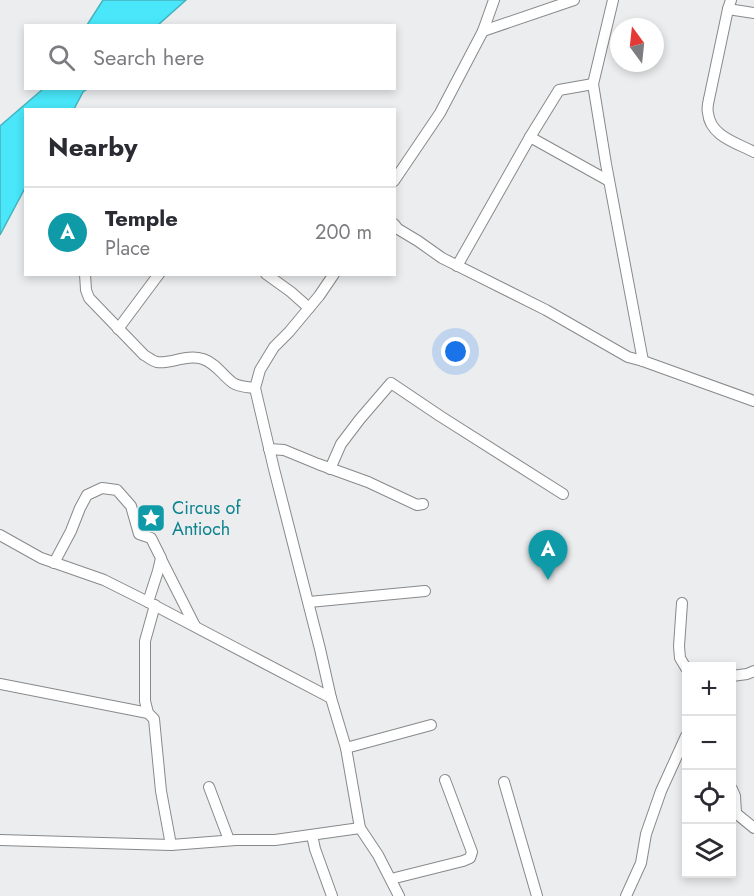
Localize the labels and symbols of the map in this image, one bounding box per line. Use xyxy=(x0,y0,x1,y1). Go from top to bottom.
north arrow xyxy=(610,18,664,72)
your location xyxy=(441,337,470,366)
place label: Circus of Antioch xyxy=(172,495,241,542)
place icon: Circus of Antioch xyxy=(135,502,167,534)
pin: A xyxy=(528,530,568,580)

